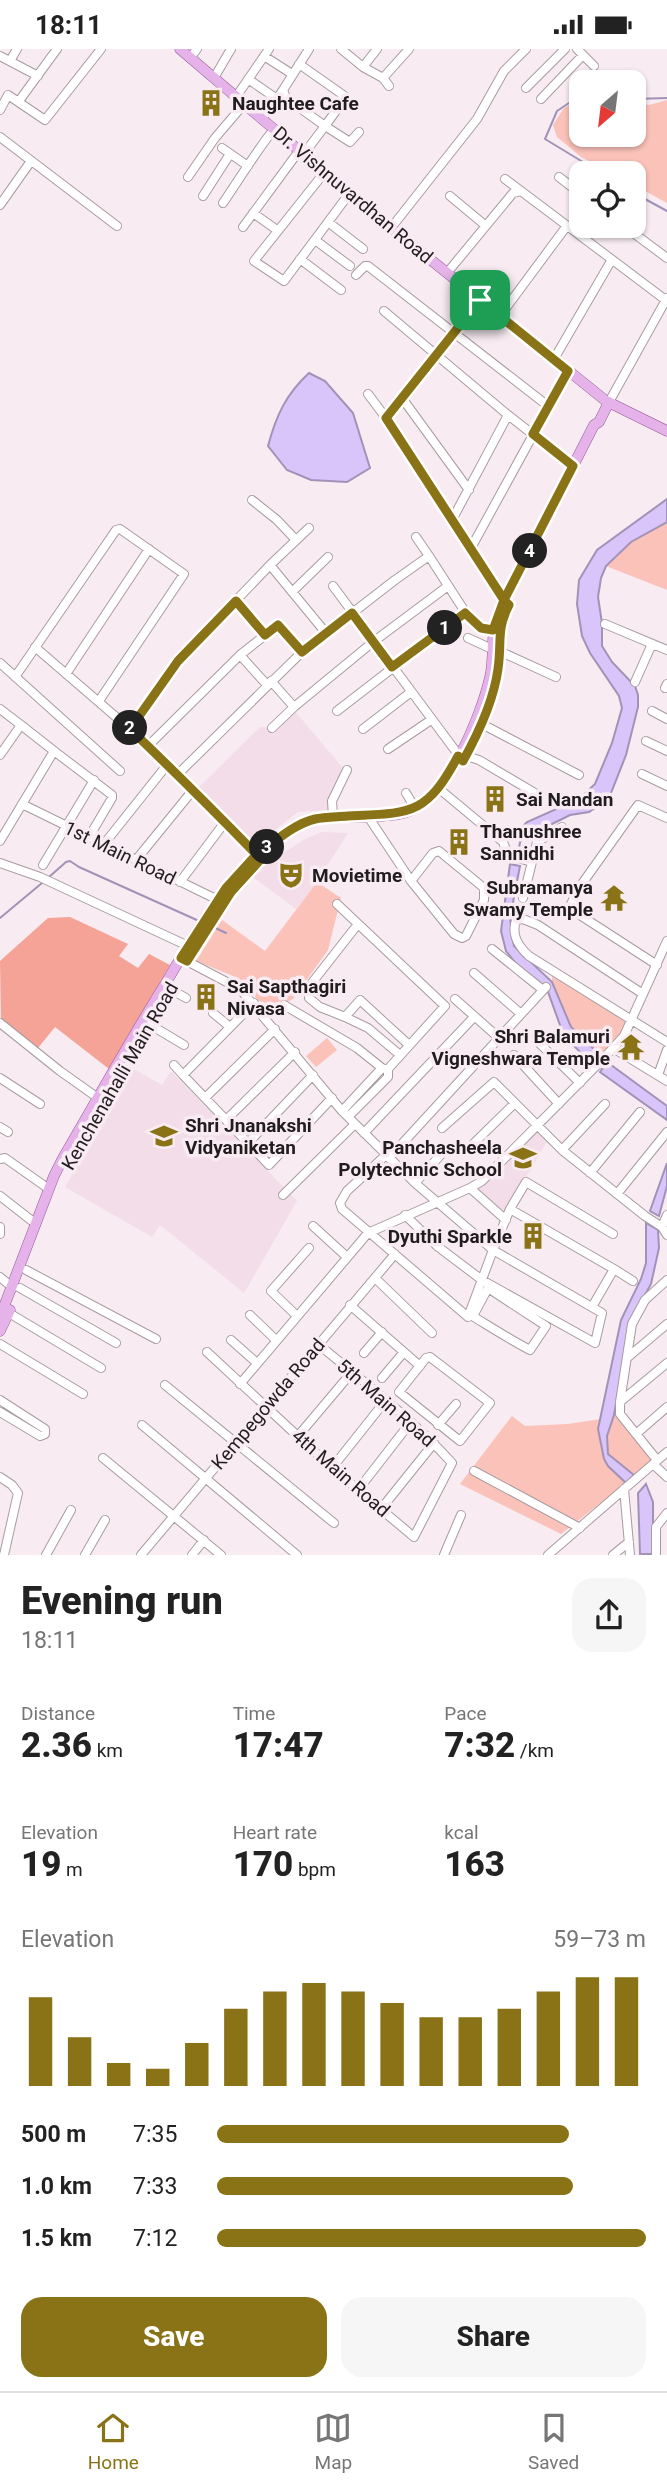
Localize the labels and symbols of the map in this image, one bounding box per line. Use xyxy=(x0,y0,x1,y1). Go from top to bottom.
north arrow xyxy=(569,70,646,147)
building icon: Naughtee Cafe xyxy=(196,88,226,118)
place label: Naughtee Cafe xyxy=(232,92,359,115)
street label: Dr. Vishnuvardhan Road xyxy=(268,121,438,269)
pin xyxy=(450,270,510,330)
pin: 4 xyxy=(512,533,548,569)
pin: 1 xyxy=(428,611,462,645)
pin: 2 xyxy=(113,711,148,745)
building icon: Sai Nandan xyxy=(480,784,510,814)
place label: Sai Nandan xyxy=(516,788,613,811)
street label: 1st Main Road xyxy=(60,816,180,890)
place label: Thanushree Sannidhi xyxy=(480,820,582,865)
building icon: Thanushree Sannidhi xyxy=(444,827,474,857)
pin: 3 xyxy=(250,829,284,865)
theatre icon: Movietime xyxy=(276,860,306,890)
place label: Movietime xyxy=(312,864,402,887)
place label: Subramanya Swamy Temple xyxy=(463,876,593,921)
temple icon: Subramanya Swamy Temple xyxy=(599,883,629,913)
place label: Sai Sapthagiri Nivasa xyxy=(227,975,346,1020)
street label: Kenchenahalli Main Road xyxy=(57,978,183,1174)
building icon: Sai Sapthagiri Nivasa xyxy=(191,982,221,1012)
place label: Shri Balamuri Vigneshwara Temple xyxy=(432,1025,610,1070)
temple icon: Shri Balamuri Vigneshwara Temple xyxy=(616,1032,646,1062)
place label: Shri Jnanakshi Vidyaniketan xyxy=(185,1114,312,1159)
school or university icon: Shri Jnanakshi Vidyaniketan xyxy=(149,1121,179,1151)
place label: Panchasheela Polytechnic School xyxy=(338,1136,502,1181)
school or university icon: Panchasheela Polytechnic School xyxy=(508,1143,538,1173)
building icon: Dyuthi Sparkle xyxy=(518,1221,548,1251)
place label: Dyuthi Sparkle xyxy=(388,1225,512,1248)
street label: Kempegowda Road xyxy=(206,1334,330,1474)
street label: 5th Main Road xyxy=(332,1354,440,1452)
street label: 4th Main Road xyxy=(287,1424,395,1522)

